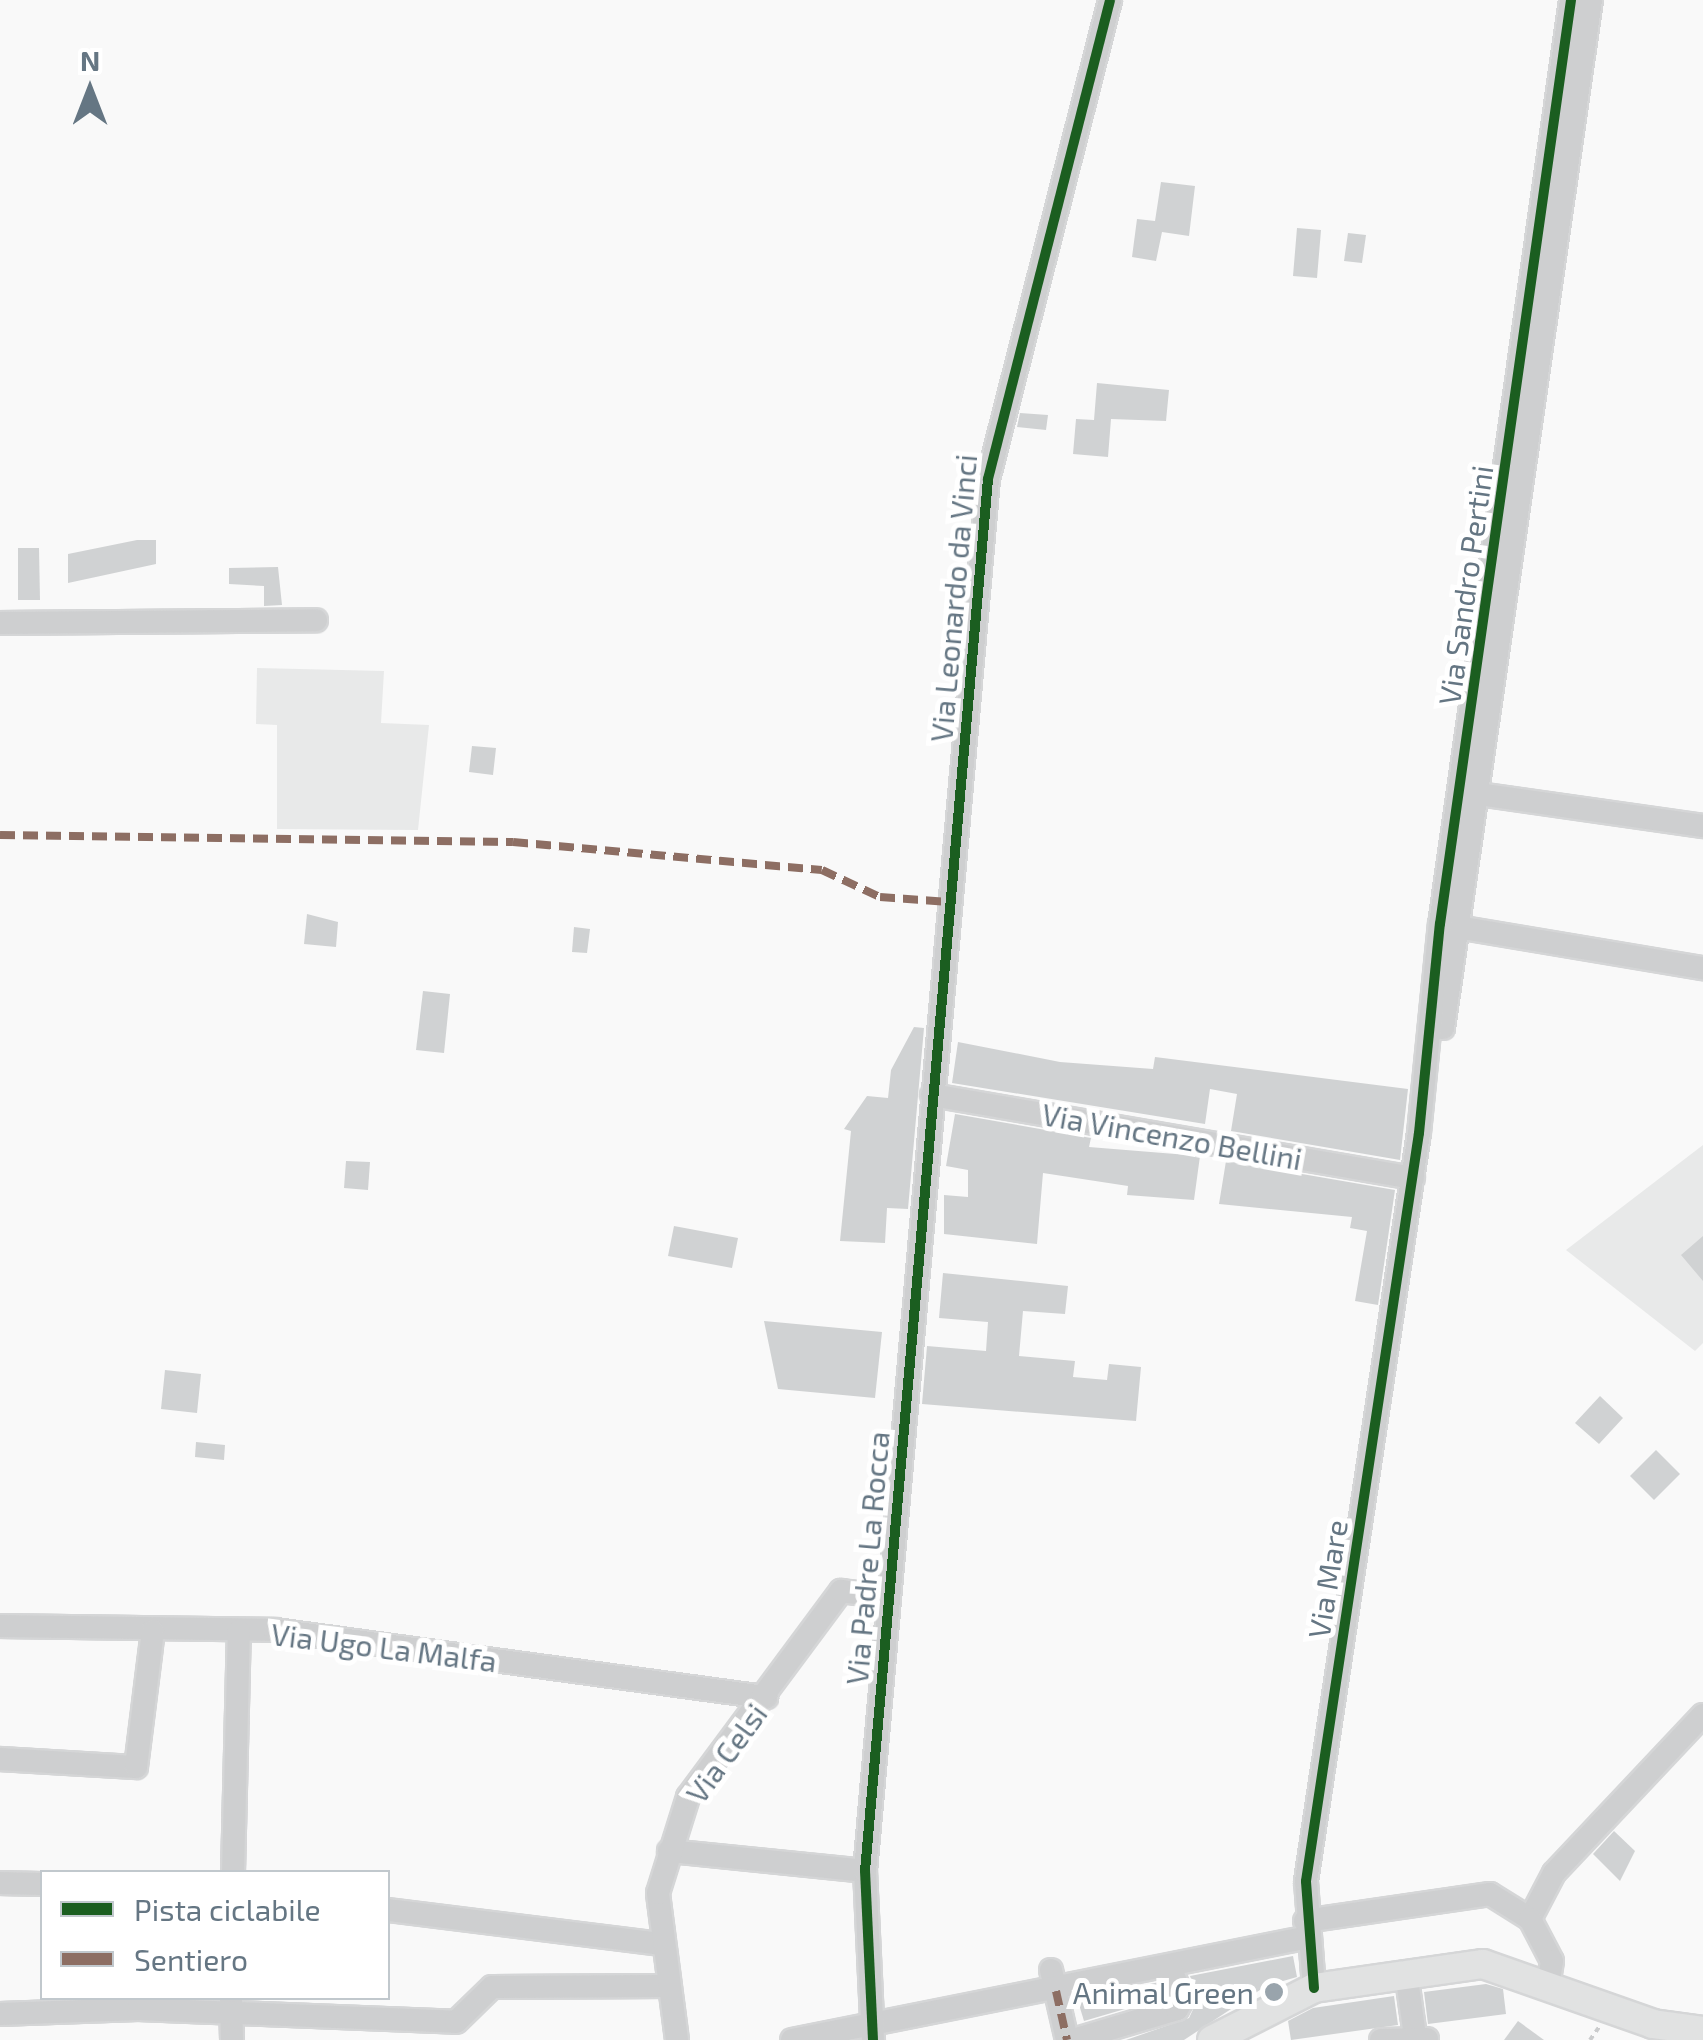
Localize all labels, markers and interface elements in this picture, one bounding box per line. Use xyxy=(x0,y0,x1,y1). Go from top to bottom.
north arrow xyxy=(40,40,140,140)
text: N xyxy=(80,43,100,77)
street label: Via Leonardo da Vinci xyxy=(922,452,984,744)
street label: Via Sandro Pertini xyxy=(1430,463,1500,707)
street label: Via Vincenzo Bellini xyxy=(1039,1095,1305,1177)
street label: Via Padre La Rocca xyxy=(838,1430,896,1686)
street label: Via Mare xyxy=(1300,1517,1354,1641)
street label: Via Ugo La Malfa xyxy=(269,1615,499,1679)
street label: Via Celsi xyxy=(678,1696,774,1810)
legend xyxy=(40,1870,390,2000)
text: Pista ciclabile xyxy=(134,1891,321,1927)
text: Sentiero xyxy=(134,1941,248,1977)
place label: Animal Green xyxy=(1072,1974,1254,2010)
marker: Animal Green xyxy=(1263,1981,1285,2003)

